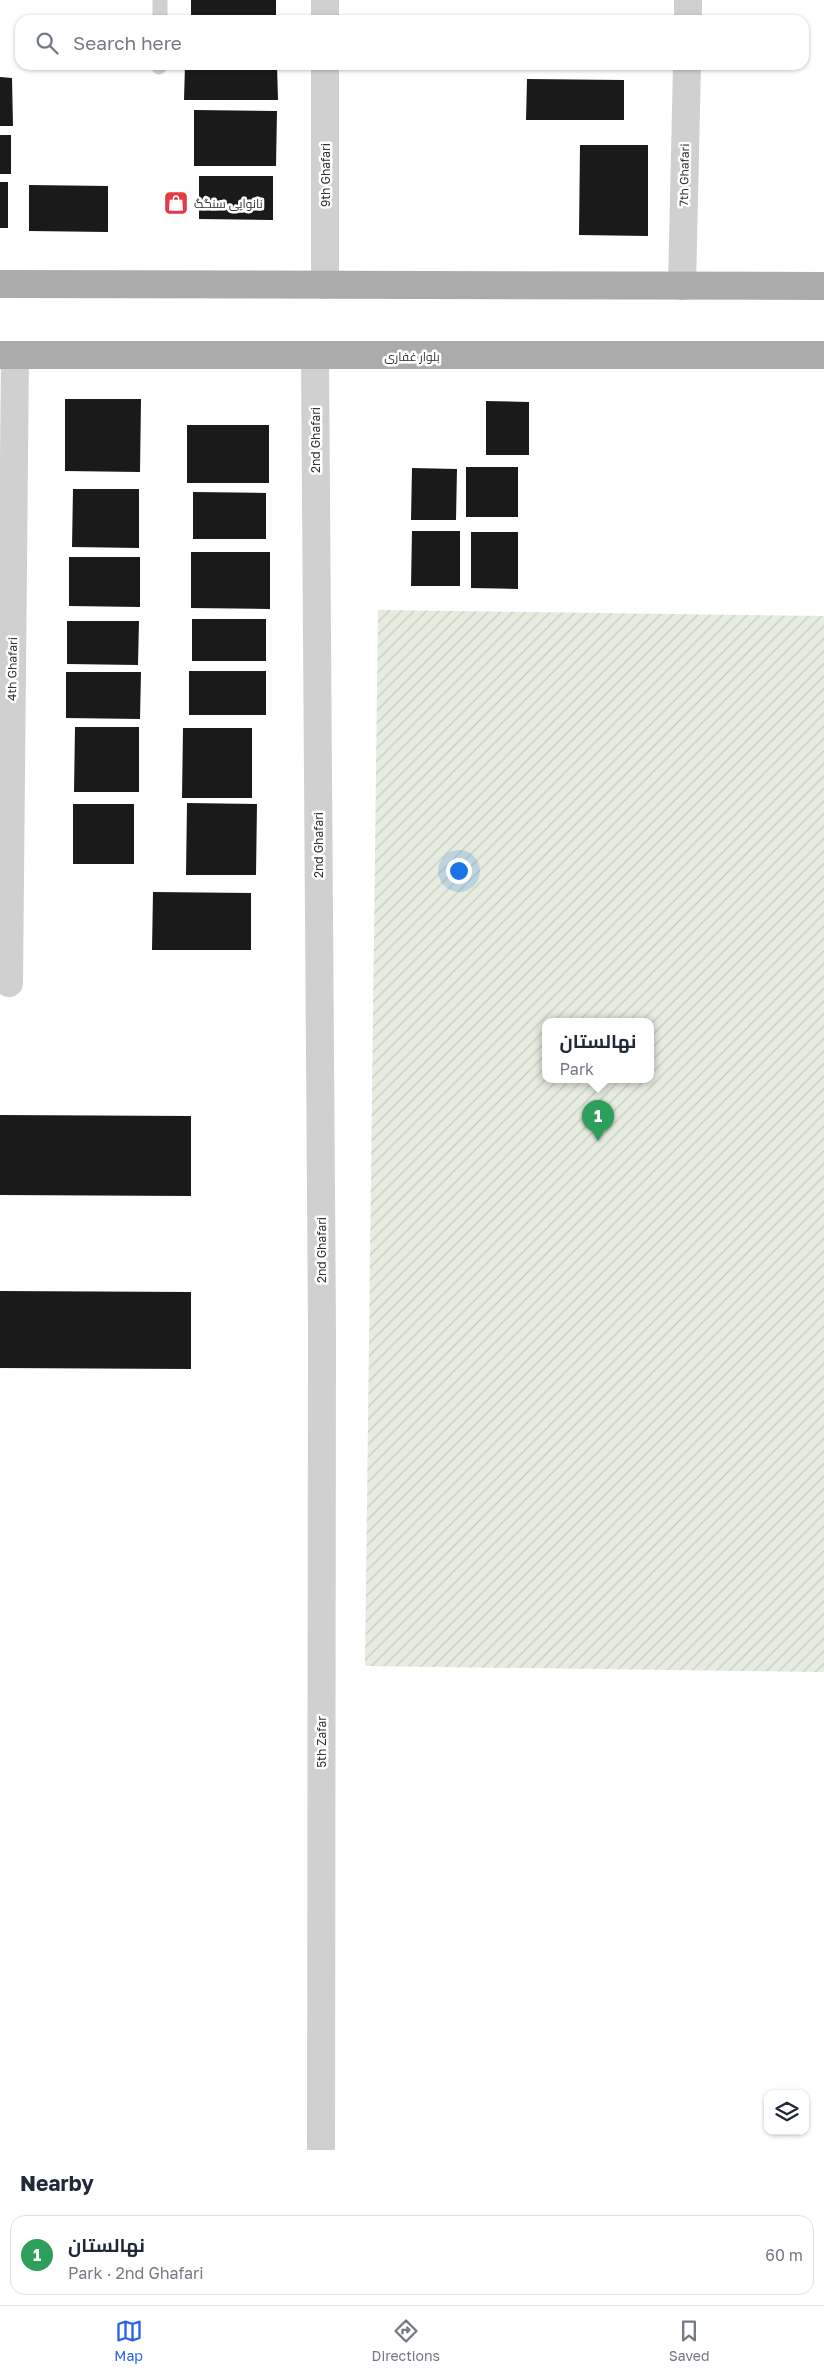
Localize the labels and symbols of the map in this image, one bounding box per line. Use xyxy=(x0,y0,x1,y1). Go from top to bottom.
street label: 9th Ghafari xyxy=(318,143,333,207)
street label: 7th Ghafari xyxy=(676,143,692,207)
shop icon: نانوایی سنگگ xyxy=(163,190,189,216)
place label: نانوایی سنگگ xyxy=(194,196,263,211)
street label: بلوار غفاری xyxy=(384,349,440,364)
street label: 2nd Ghafari xyxy=(308,407,323,473)
street label: 4th Ghafari xyxy=(4,637,20,701)
street label: 2nd Ghafari xyxy=(311,812,326,878)
your location xyxy=(446,858,472,884)
pin: 1 xyxy=(582,1100,614,1141)
street label: 2nd Ghafari xyxy=(314,1217,329,1283)
street label: 5th Zafar xyxy=(314,1716,329,1768)

